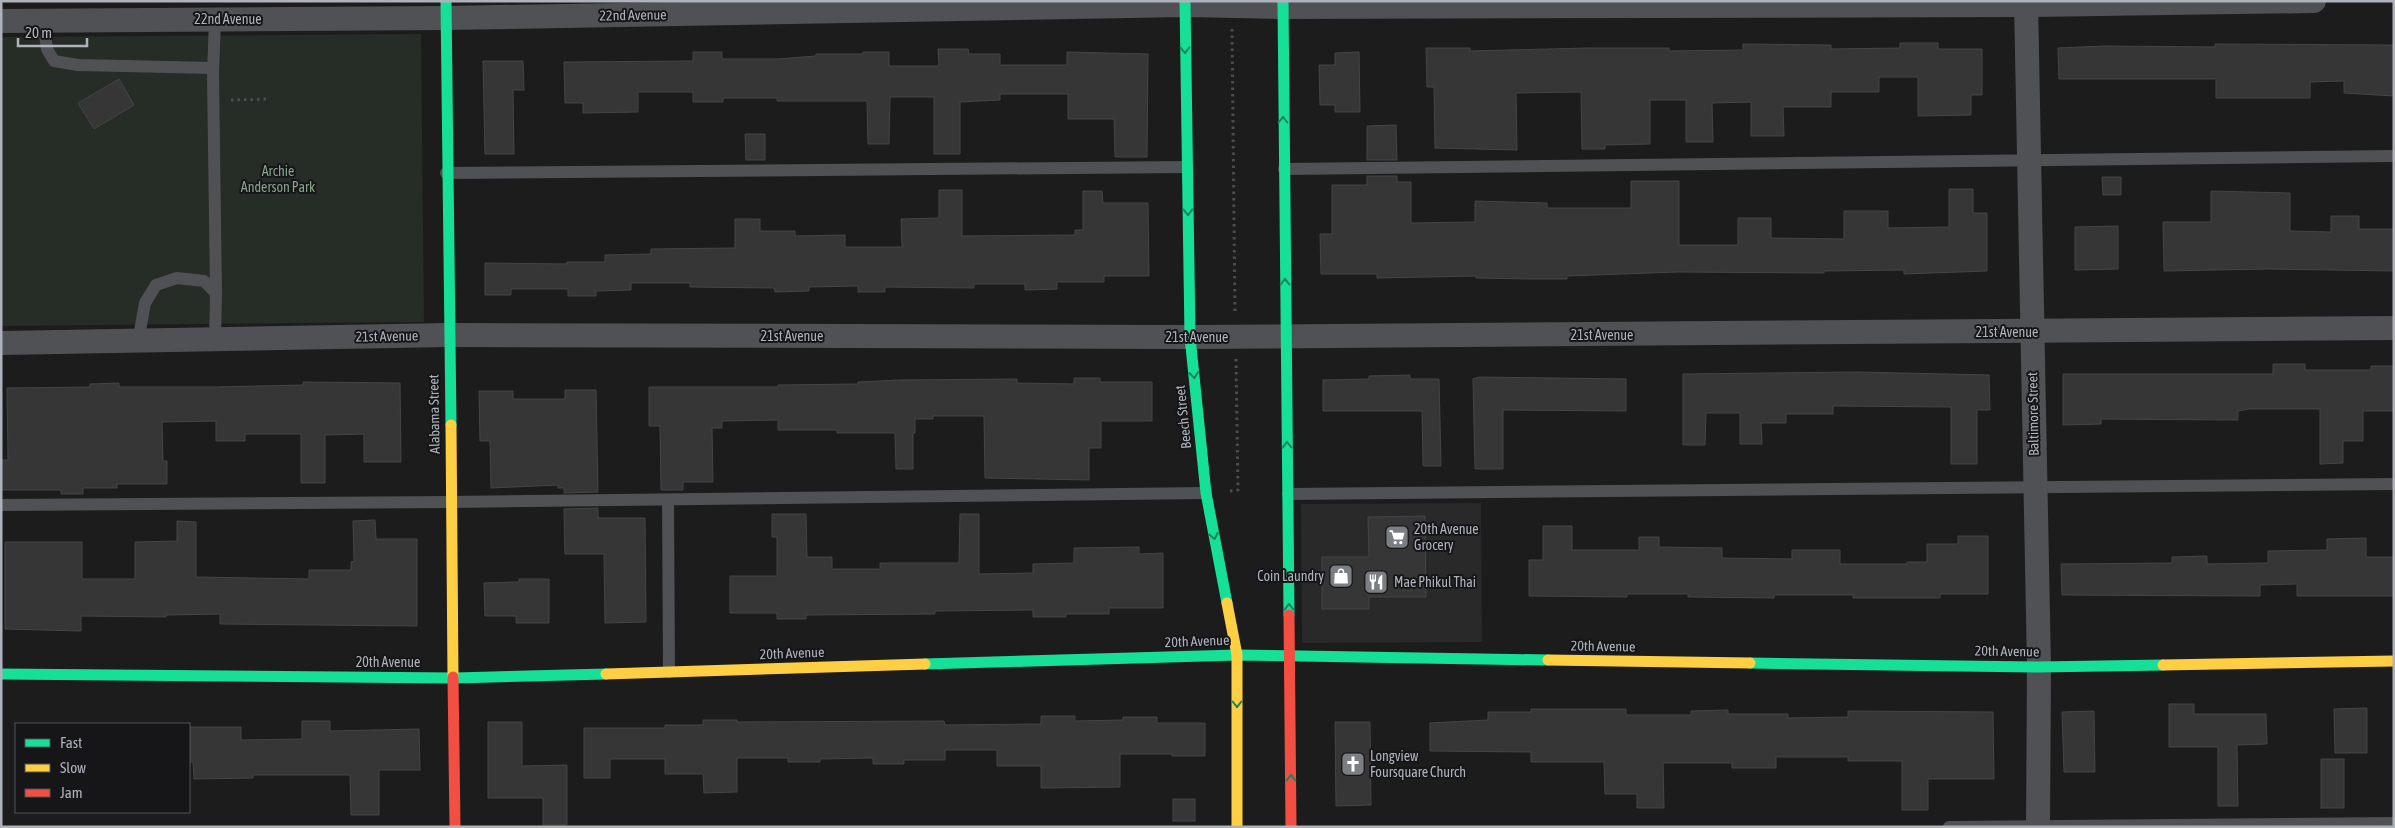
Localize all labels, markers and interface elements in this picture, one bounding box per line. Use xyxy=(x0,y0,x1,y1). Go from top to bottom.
street label: 22nd Avenue xyxy=(599,6,667,24)
street label: 22nd Avenue xyxy=(194,11,262,27)
scale bar xyxy=(18,15,86,47)
text: 20 m xyxy=(25,24,52,41)
one-way arrow xyxy=(1180,46,1190,54)
one-way arrow xyxy=(1278,116,1288,124)
park label: Archie Anderson Park xyxy=(241,163,315,195)
one-way arrow xyxy=(1183,209,1193,217)
one-way arrow xyxy=(1280,278,1290,286)
street label: 21st Avenue xyxy=(1976,324,2038,340)
street label: 21st Avenue xyxy=(355,327,419,345)
street label: 21st Avenue xyxy=(1571,327,1633,343)
street label: 21st Avenue xyxy=(761,328,823,344)
street label: 21st Avenue xyxy=(1166,329,1228,345)
one-way arrow xyxy=(1188,371,1199,379)
street label: Baltimore Street xyxy=(2024,372,2042,456)
street label: Alabama Street xyxy=(425,374,443,454)
street label: Beech Street xyxy=(1172,384,1194,450)
one-way arrow xyxy=(1282,441,1292,448)
place label: 20th Avenue Grocery xyxy=(1414,521,1479,553)
supermarket icon: 20th Avenue Grocery xyxy=(1384,524,1410,550)
one-way arrow xyxy=(1208,531,1219,540)
shop icon: Coin Laundry xyxy=(1328,563,1354,589)
place label: Coin Laundry xyxy=(1257,568,1324,584)
restaurant icon: Mae Phikul Thai xyxy=(1363,569,1389,595)
place label: Mae Phikul Thai xyxy=(1394,574,1476,590)
one-way arrow xyxy=(1284,603,1295,611)
street label: 20th Avenue xyxy=(1164,632,1230,650)
street label: 20th Avenue xyxy=(1571,637,1635,655)
street label: 20th Avenue xyxy=(1975,642,2039,660)
street label: 20th Avenue xyxy=(759,644,825,662)
street label: 20th Avenue xyxy=(356,654,420,670)
one-way arrow xyxy=(1232,700,1242,708)
legend xyxy=(15,723,190,813)
text: Fast xyxy=(60,734,82,751)
place label: Longview Foursquare Church xyxy=(1370,748,1466,780)
church icon: Longview Foursquare Church xyxy=(1340,751,1366,777)
text: Slow xyxy=(60,759,86,776)
one-way arrow xyxy=(1286,774,1296,782)
text: Jam xyxy=(60,784,83,801)

